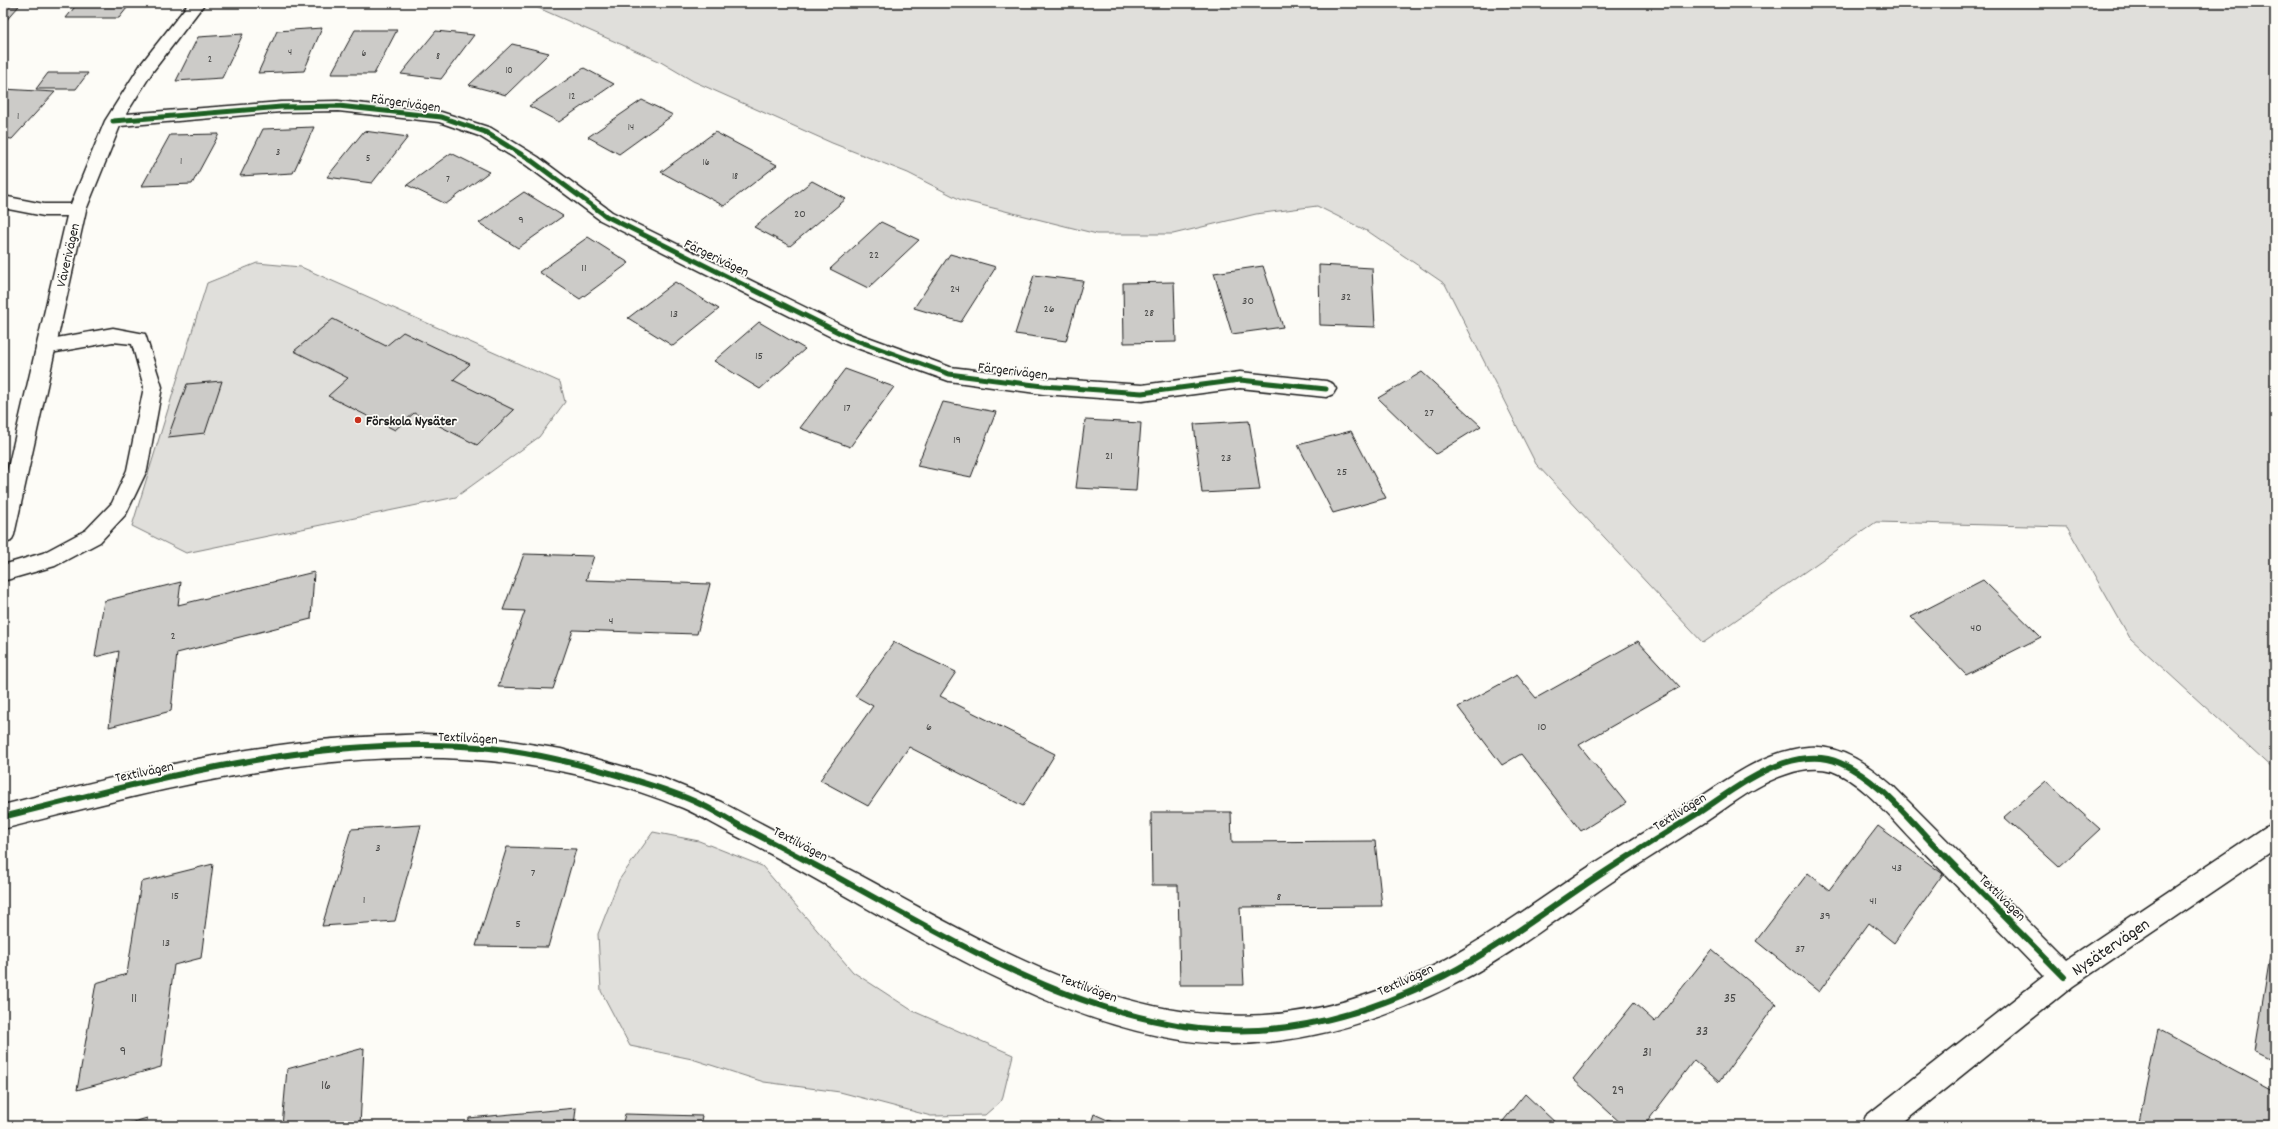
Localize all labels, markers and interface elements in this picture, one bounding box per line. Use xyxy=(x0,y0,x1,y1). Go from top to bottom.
house number: 4 xyxy=(288,46,292,60)
house number: 6 xyxy=(362,47,367,61)
house number: 8 xyxy=(436,50,440,64)
house number: 2 xyxy=(208,53,212,67)
house number: 10 xyxy=(505,64,513,78)
street label: Färgerivägen xyxy=(370,89,442,119)
house number: 12 xyxy=(569,90,575,104)
house number: 1 xyxy=(17,110,19,124)
house number: 14 xyxy=(628,121,634,135)
house number: 3 xyxy=(276,146,280,160)
house number: 5 xyxy=(366,152,371,166)
house number: 1 xyxy=(180,155,182,169)
house number: 16 xyxy=(702,156,710,170)
house number: 18 xyxy=(732,170,738,184)
house number: 7 xyxy=(446,173,450,187)
house number: 20 xyxy=(794,206,806,223)
house number: 9 xyxy=(518,212,524,229)
street label: Väverivägen xyxy=(52,222,86,289)
street label: Färgerivägen xyxy=(680,234,752,283)
house number: 22 xyxy=(869,247,879,264)
house number: 11 xyxy=(581,260,587,277)
house number: 24 xyxy=(950,281,960,298)
house number: 32 xyxy=(1341,289,1351,306)
house number: 30 xyxy=(1242,293,1254,310)
house number: 26 xyxy=(1043,301,1055,318)
house number: 28 xyxy=(1144,305,1154,322)
house number: 13 xyxy=(670,306,678,323)
house number: 15 xyxy=(755,348,763,365)
street label: Färgerivägen xyxy=(977,358,1049,386)
house number: 17 xyxy=(843,400,851,417)
house number: 27 xyxy=(1424,405,1434,422)
place label: Förskola Nysäter xyxy=(366,412,457,432)
marker: Förskola Nysäter xyxy=(353,415,363,425)
house number: 19 xyxy=(953,432,961,449)
house number: 21 xyxy=(1105,448,1113,465)
house number: 23 xyxy=(1221,450,1231,467)
house number: 25 xyxy=(1337,464,1347,481)
house number: 4 xyxy=(609,613,614,630)
house number: 40 xyxy=(1970,620,1982,637)
house number: 2 xyxy=(170,628,176,645)
house number: 6 xyxy=(926,719,932,736)
house number: 10 xyxy=(1537,719,1547,736)
street label: Textilvägen xyxy=(438,727,498,751)
street label: Textilvägen xyxy=(113,757,176,789)
street label: Textilvägen xyxy=(1649,788,1711,837)
street label: Textilvägen xyxy=(769,822,831,868)
house number: 3 xyxy=(375,840,381,857)
house number: 43 xyxy=(1892,860,1902,877)
house number: 7 xyxy=(531,865,536,882)
street label: Textilvägen xyxy=(1973,870,2030,927)
house number: 15 xyxy=(171,888,179,905)
house number: 8 xyxy=(1277,889,1282,906)
house number: 1 xyxy=(363,892,365,909)
house number: 41 xyxy=(1869,893,1877,910)
house number: 39 xyxy=(1820,908,1830,925)
street label: Nysätervägen xyxy=(2068,913,2156,983)
house number: 5 xyxy=(515,916,521,933)
house number: 13 xyxy=(162,935,170,952)
house number: 37 xyxy=(1795,941,1805,958)
street label: Textilvägen xyxy=(1375,960,1437,1002)
street label: Textilvägen xyxy=(1057,969,1120,1008)
house number: 11 xyxy=(131,989,137,1009)
house number: 35 xyxy=(1724,989,1736,1009)
house number: 33 xyxy=(1696,1022,1708,1042)
house number: 9 xyxy=(120,1042,126,1062)
house number: 31 xyxy=(1642,1043,1652,1063)
house number: 16 xyxy=(321,1076,331,1096)
house number: 29 xyxy=(1612,1081,1624,1101)

